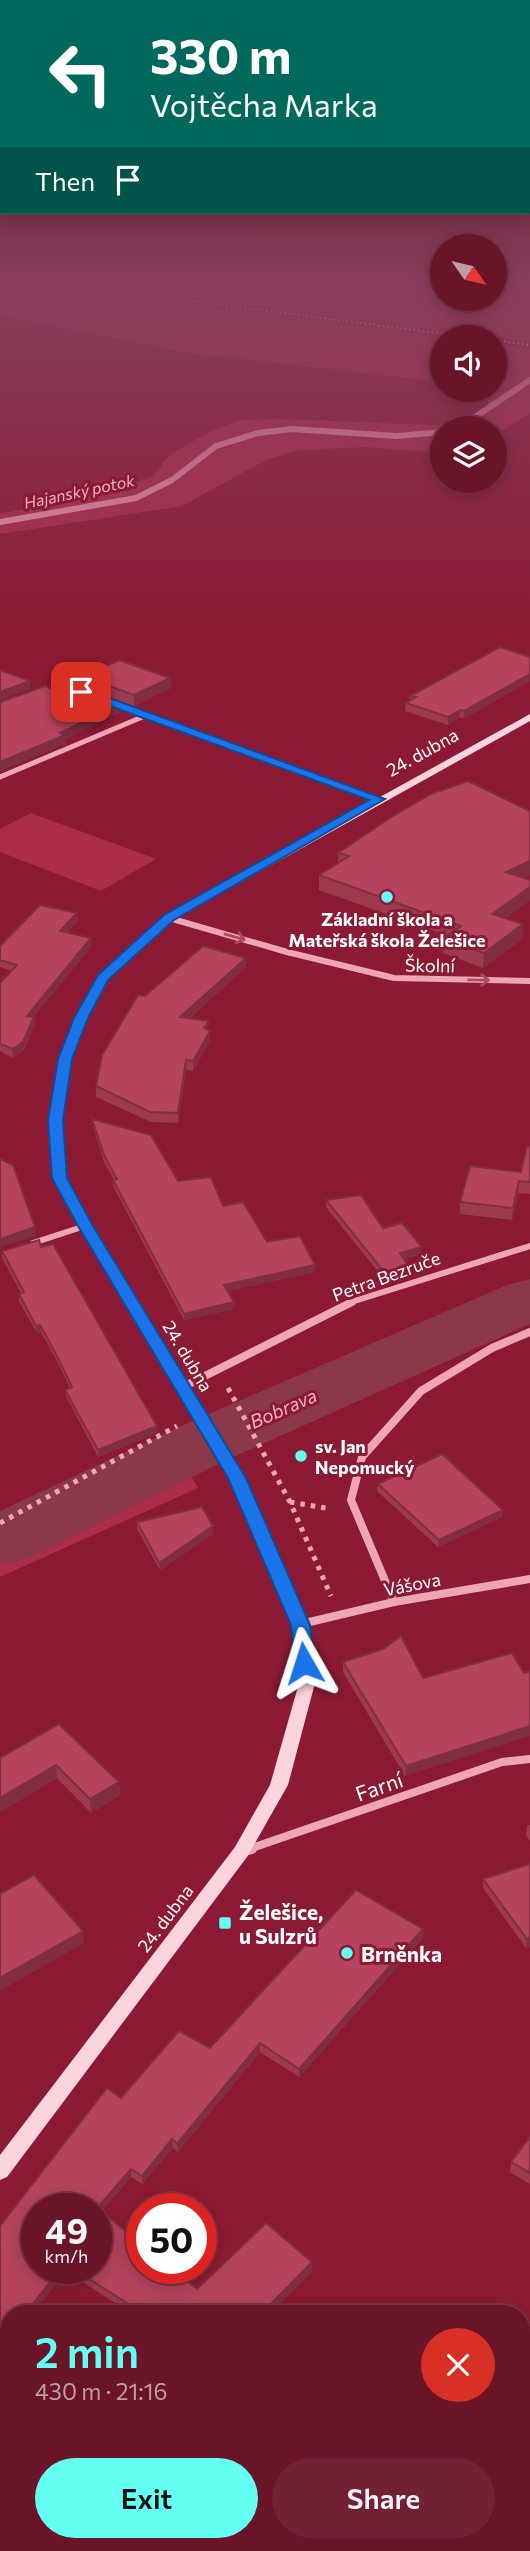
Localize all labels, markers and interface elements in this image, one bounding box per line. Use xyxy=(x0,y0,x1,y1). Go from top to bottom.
text: 330 m xyxy=(150,24,291,84)
icon: left xyxy=(35,28,126,119)
text: Vojtěcha Marka xyxy=(150,84,378,124)
icon: arrive xyxy=(109,161,147,199)
text: Then xyxy=(35,165,95,196)
north arrow xyxy=(430,234,508,312)
map controls xyxy=(430,234,507,493)
button: sound xyxy=(430,325,507,402)
button: layers xyxy=(430,416,507,493)
water label: Hajanský potok xyxy=(22,470,136,512)
pin xyxy=(51,662,111,722)
icon: arrive xyxy=(62,673,100,711)
street label: 24. dubna xyxy=(382,723,462,781)
marker: Základní škola a Mateřská škola Želešice xyxy=(379,889,395,905)
place label: Základní škola a Mateřská škola Želešice xyxy=(288,908,486,951)
one-way arrow xyxy=(223,931,245,944)
street label: Školní xyxy=(405,954,457,976)
one-way arrow xyxy=(468,973,491,987)
street label: Petra Bezruče xyxy=(329,1246,443,1306)
street label: 24. dubna xyxy=(158,1317,218,1395)
water label: Bobrava xyxy=(246,1383,320,1433)
place label: sv. Jan Nepomucký xyxy=(315,1435,414,1478)
marker: sv. Jan Nepomucký xyxy=(293,1448,309,1464)
street label: Vášova xyxy=(382,1568,442,1600)
position arrow xyxy=(267,1626,341,1700)
street label: Farní xyxy=(352,1766,407,1806)
street label: 24. dubna xyxy=(132,1880,198,1956)
place label: Želešice, u Sulzrů xyxy=(239,1899,323,1948)
marker: Želešice, u Sulzrů xyxy=(217,1915,233,1931)
place label: Brněnka xyxy=(361,1941,442,1966)
marker: Brněnka xyxy=(339,1945,355,1961)
speed limit sign: 50 xyxy=(126,2193,217,2284)
text: 49 xyxy=(45,2208,88,2251)
text: km/h xyxy=(45,2245,88,2267)
text: 2 min xyxy=(35,2325,139,2377)
button: close xyxy=(421,2328,495,2402)
text: 430 m · 21:16 xyxy=(35,2377,167,2405)
button: Exit xyxy=(35,2458,258,2538)
button: Share xyxy=(272,2458,495,2538)

